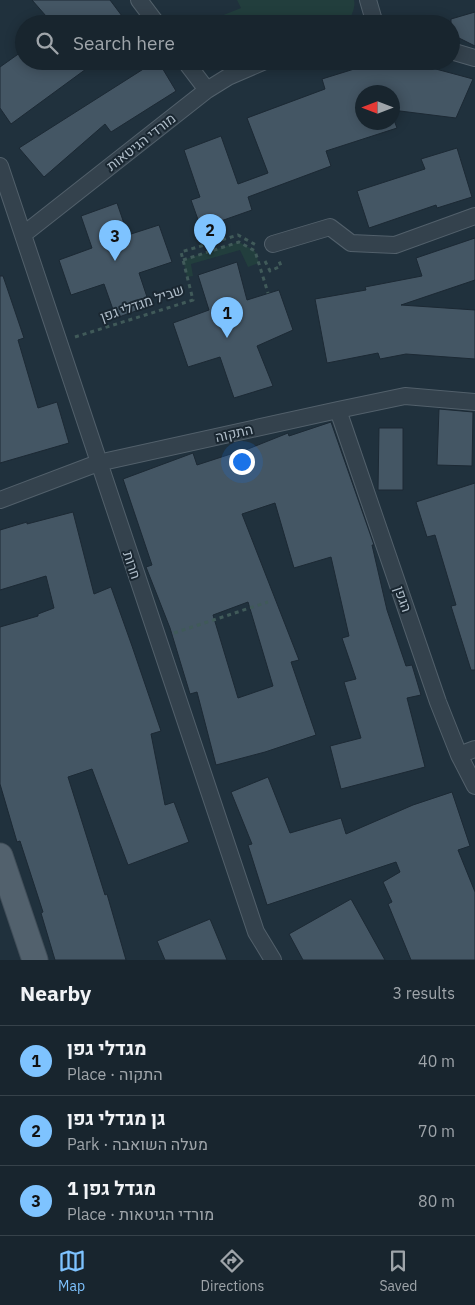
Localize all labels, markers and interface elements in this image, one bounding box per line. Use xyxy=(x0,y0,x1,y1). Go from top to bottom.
search box xyxy=(15,15,460,70)
icon: search xyxy=(33,29,61,57)
text: Search here xyxy=(73,31,175,55)
north arrow xyxy=(355,85,400,130)
street label: מורדי הגיטאות xyxy=(103,109,179,175)
pin: 2 xyxy=(194,214,226,255)
pin: 3 xyxy=(99,220,131,261)
street label: שביל מגדלי גפן xyxy=(98,280,186,326)
pin: 1 xyxy=(211,297,243,338)
street label: התקוה xyxy=(213,420,255,446)
your location xyxy=(229,449,255,475)
street label: חרות xyxy=(119,549,145,581)
street label: הגפן xyxy=(390,584,416,614)
text: Nearby xyxy=(20,979,91,1007)
text: 3 results xyxy=(392,983,455,1003)
text: מגדלי גפן xyxy=(67,1036,147,1060)
text: 1 xyxy=(31,1051,41,1071)
text: 40 m xyxy=(418,1051,455,1071)
text: Place · התקוה xyxy=(67,1064,163,1084)
text: גן מגדלי גפן xyxy=(67,1106,165,1130)
text: 2 xyxy=(31,1121,41,1141)
text: 70 m xyxy=(418,1121,455,1141)
text: Park · מעלה השואבה xyxy=(67,1134,208,1154)
text: מגדל גפן 1 xyxy=(67,1176,156,1200)
text: 3 xyxy=(31,1191,41,1211)
text: 80 m xyxy=(418,1191,455,1211)
text: Place · מורדי הגיטאות xyxy=(67,1204,214,1224)
tab: Map xyxy=(58,1247,86,1295)
tab: Directions xyxy=(201,1247,264,1295)
tab: Saved xyxy=(379,1247,417,1295)

